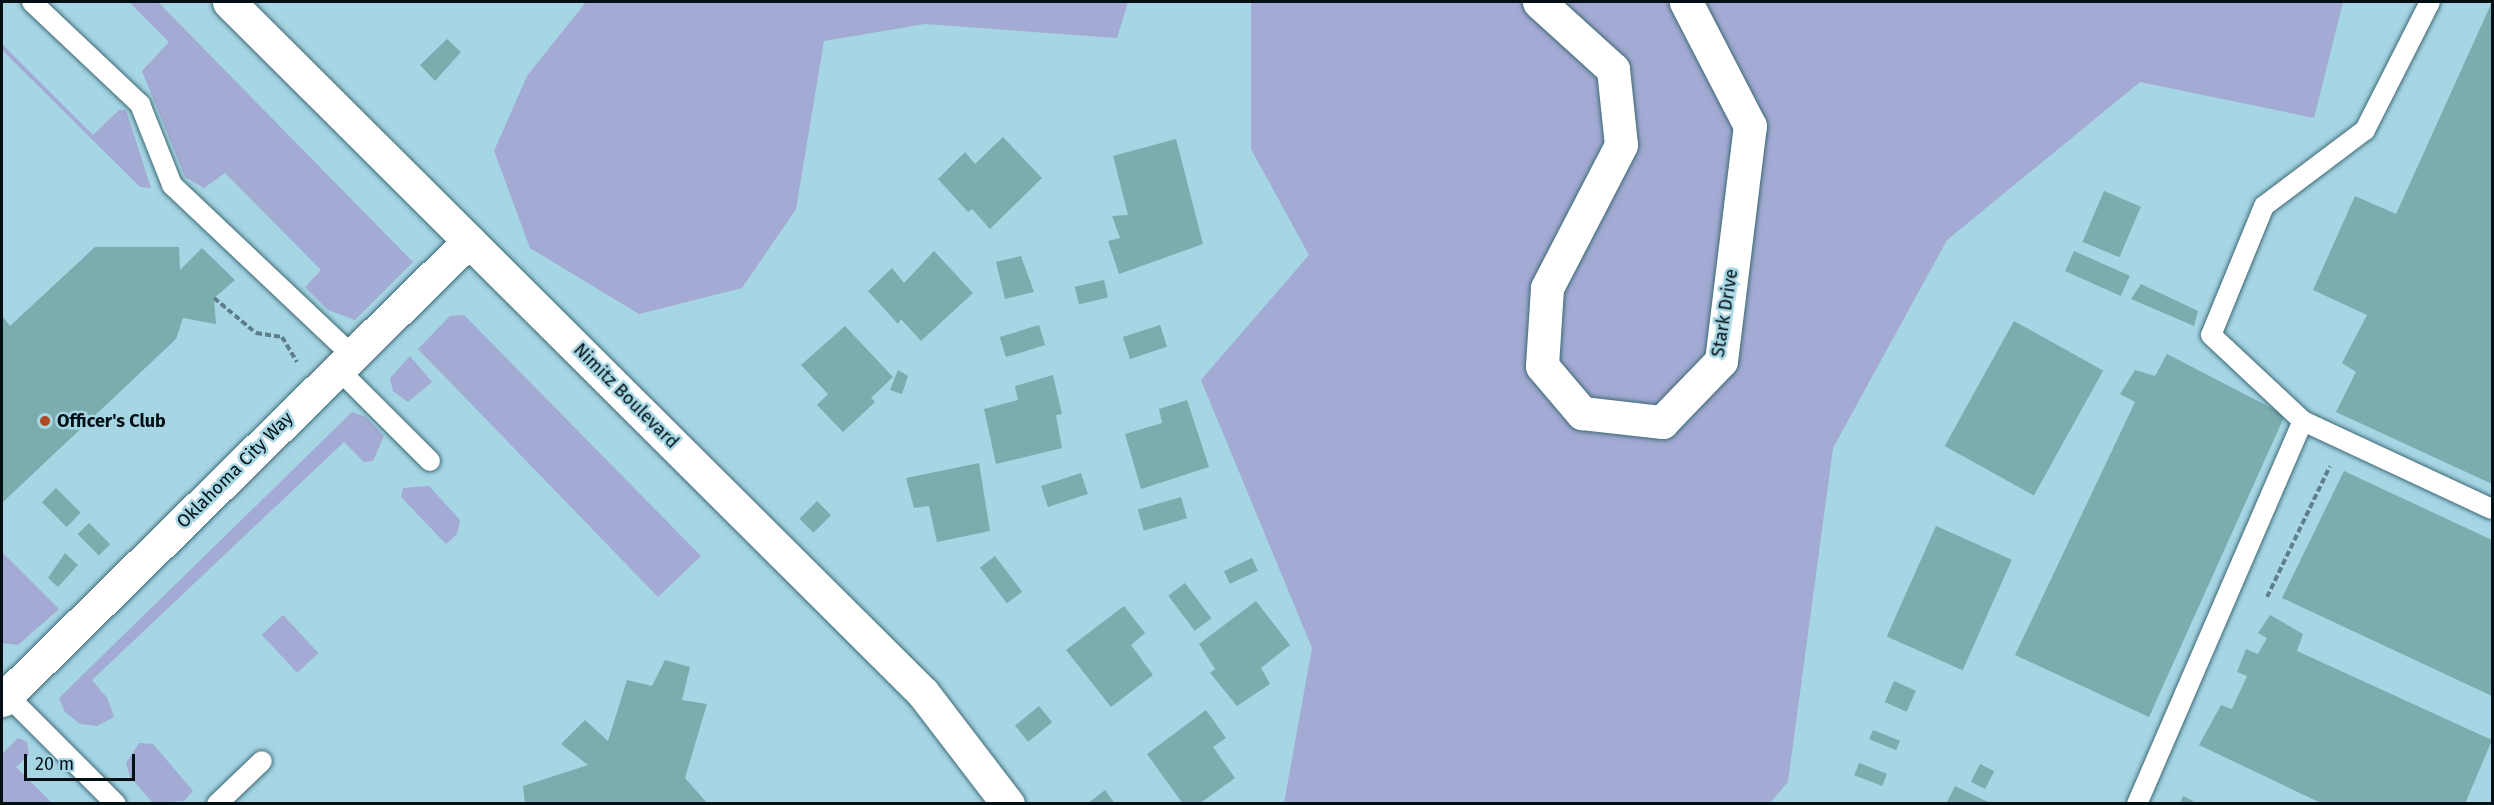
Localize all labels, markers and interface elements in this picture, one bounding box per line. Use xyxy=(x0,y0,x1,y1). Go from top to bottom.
street label: Stark Drive xyxy=(1707,267,1743,359)
street label: Nimitz Boulevard xyxy=(569,339,683,453)
street label: Oklahoma City Way xyxy=(172,407,298,533)
place label: Officer's Club xyxy=(57,410,166,432)
marker: Officer's Club xyxy=(38,414,52,428)
scale bar xyxy=(27,742,138,780)
text: 20 m xyxy=(35,753,74,775)

